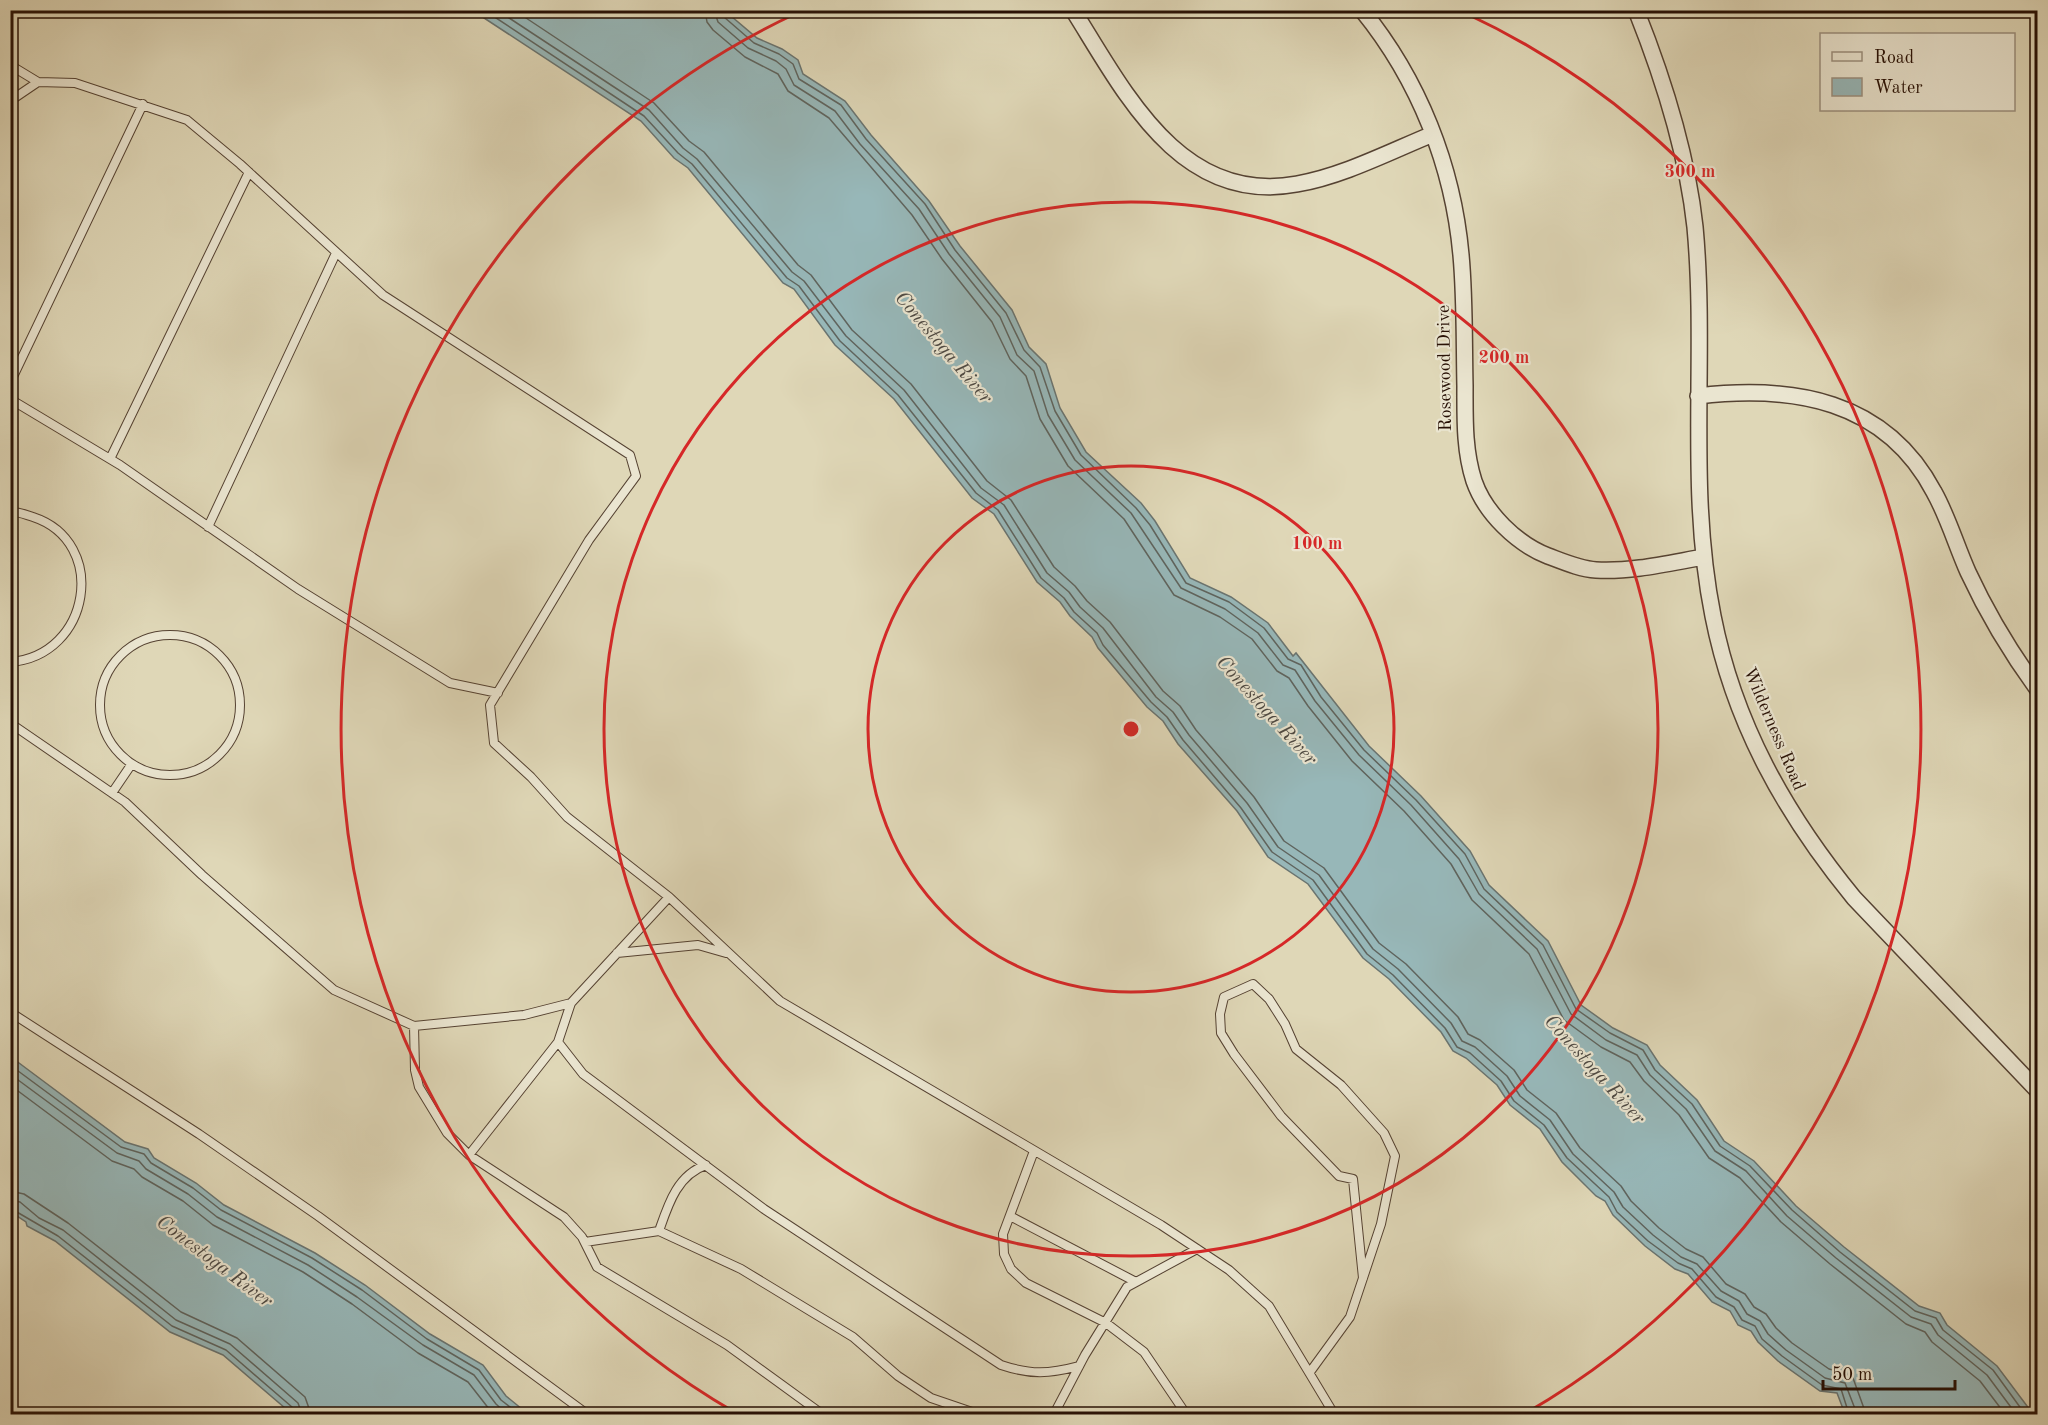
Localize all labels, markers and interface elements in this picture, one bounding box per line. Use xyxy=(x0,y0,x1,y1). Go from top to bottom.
legend xyxy=(1820,33,2015,111)
text: Road xyxy=(1874,49,1914,67)
text: Water xyxy=(1874,79,1923,97)
text: 300 m xyxy=(1665,163,1715,181)
water label: Conestoga River xyxy=(890,288,996,408)
street label: Rosewood Drive xyxy=(1435,305,1455,431)
text: 200 m xyxy=(1479,349,1529,367)
text: 100 m xyxy=(1292,535,1342,553)
water label: Conestoga River xyxy=(1212,652,1320,770)
street label: Wilderness Road xyxy=(1740,665,1808,793)
centre of rings xyxy=(1121,719,1141,739)
water label: Conestoga River xyxy=(1540,1011,1648,1129)
water label: Conestoga River xyxy=(152,1212,276,1312)
scale bar xyxy=(1823,1353,1955,1391)
text: 50 m xyxy=(1832,1366,1872,1384)

